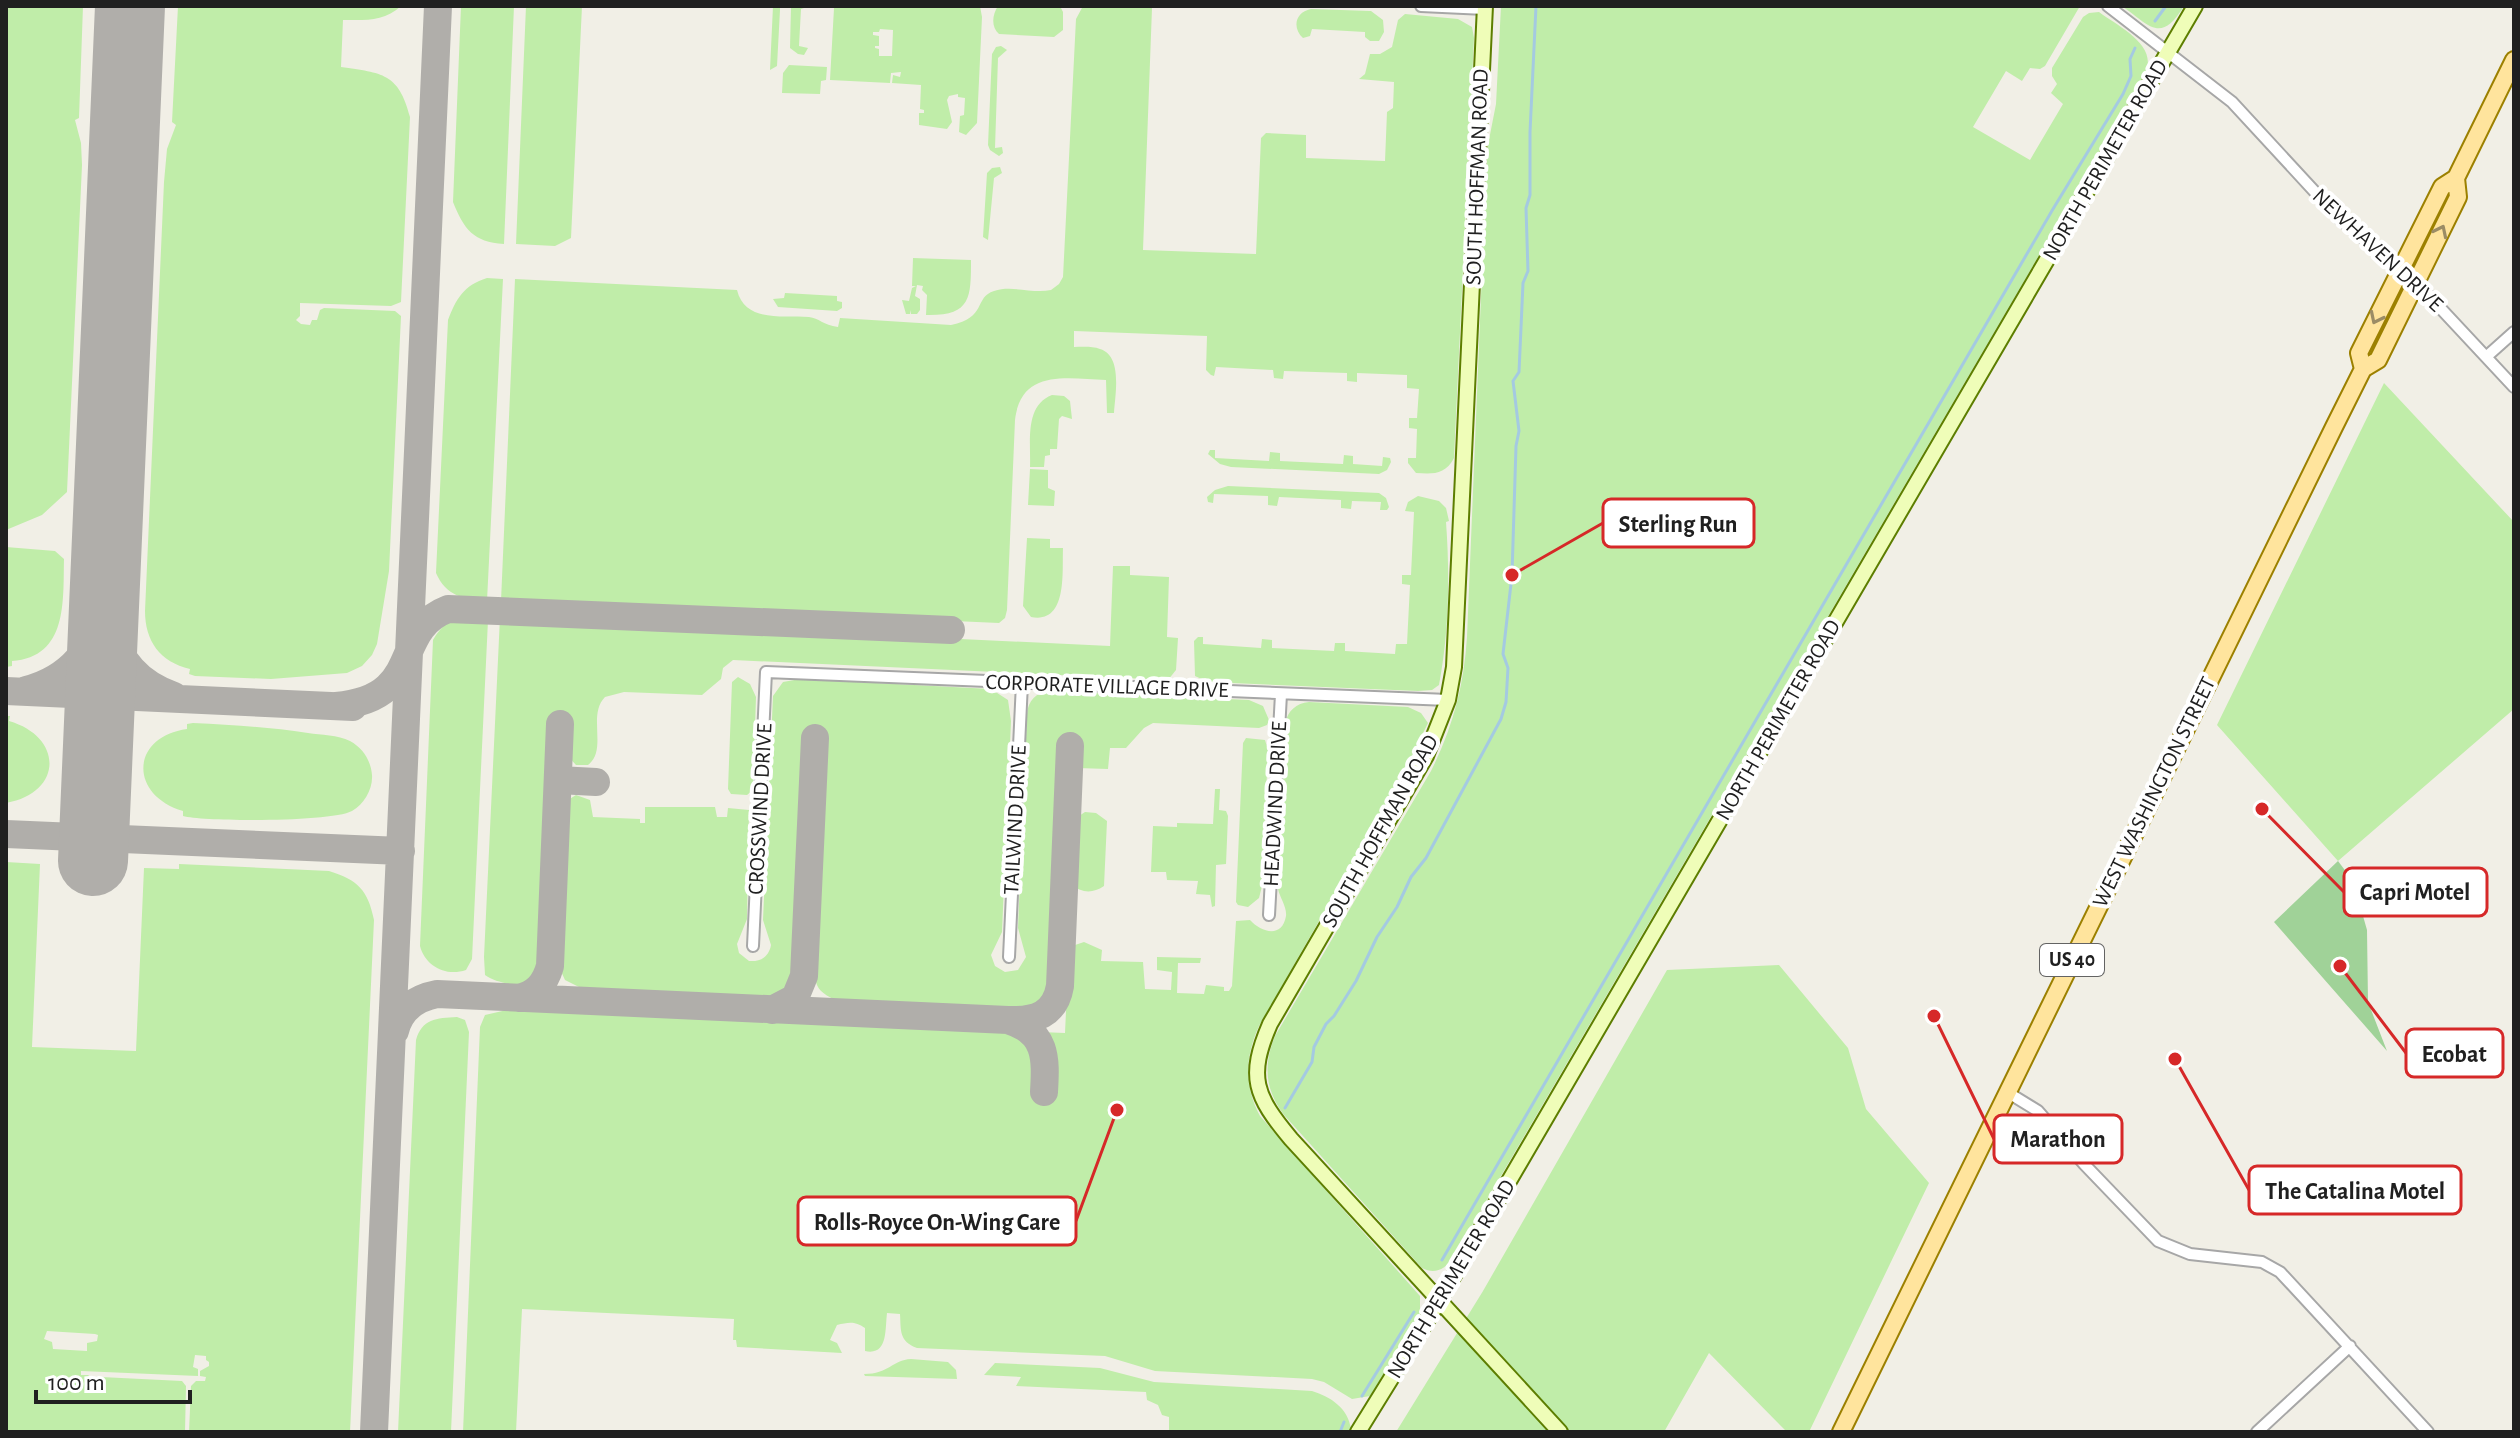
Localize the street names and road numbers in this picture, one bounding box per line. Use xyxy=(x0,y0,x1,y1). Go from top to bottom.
street label: NORTH PERIMETER ROAD xyxy=(2039,56,2171,264)
street label: SOUTH HOFFMAN ROAD xyxy=(1462,68,1492,286)
street label: NEWHAVEN DRIVE xyxy=(2309,184,2448,316)
street label: NORTH PERIMETER ROAD xyxy=(1712,616,1844,824)
street label: CORPORATE VILLAGE DRIVE xyxy=(985,671,1229,701)
street label: WEST WASHINGTON STREET xyxy=(2089,673,2219,911)
street label: HEADWIND DRIVE xyxy=(1260,720,1290,887)
street label: CROSSWIND DRIVE xyxy=(745,722,775,895)
street label: SOUTH HOFFMAN ROAD xyxy=(1318,731,1442,931)
street label: TAILWIND DRIVE xyxy=(1000,744,1030,895)
road number: US 40 xyxy=(2040,944,2104,976)
street label: NORTH PERIMETER ROAD xyxy=(1383,1176,1519,1382)

